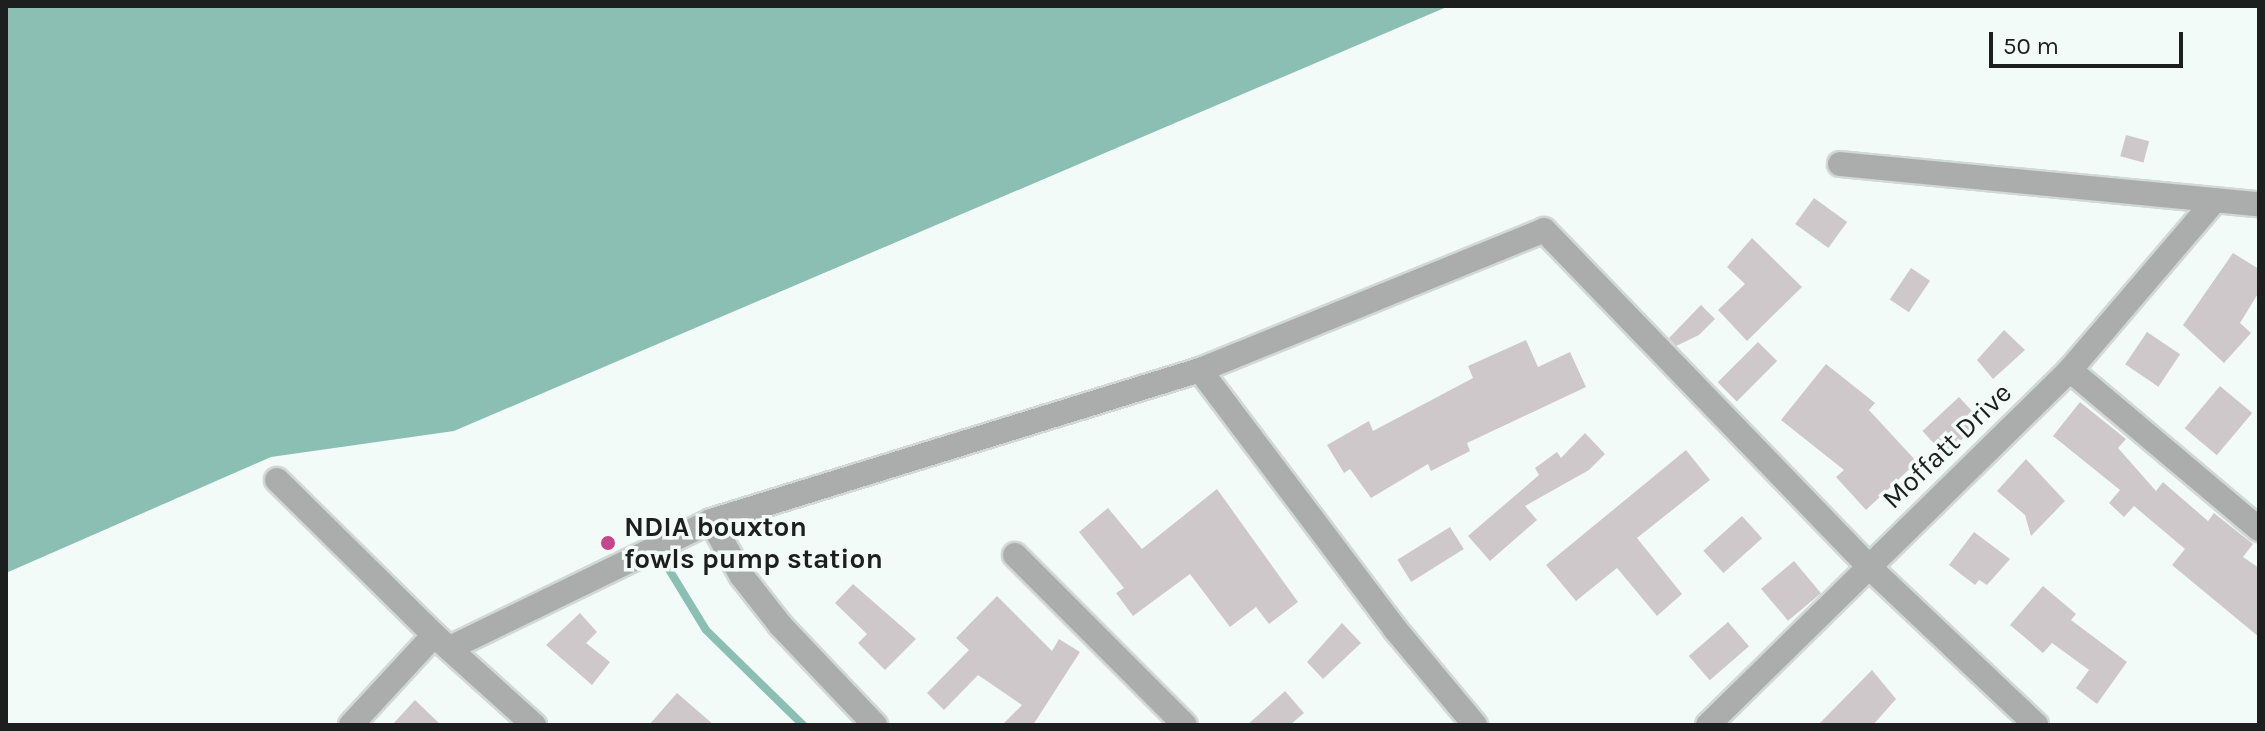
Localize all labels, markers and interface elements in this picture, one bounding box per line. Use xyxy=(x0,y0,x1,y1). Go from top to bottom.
scale bar xyxy=(1993,16,2187,66)
text: 50 m xyxy=(2003,32,2059,60)
street label: Moffatt Drive xyxy=(1875,376,2019,516)
place label: NDIA bouxton fowls pump station xyxy=(624,510,883,576)
marker: NDIA bouxton fowls pump station xyxy=(599,534,617,552)

